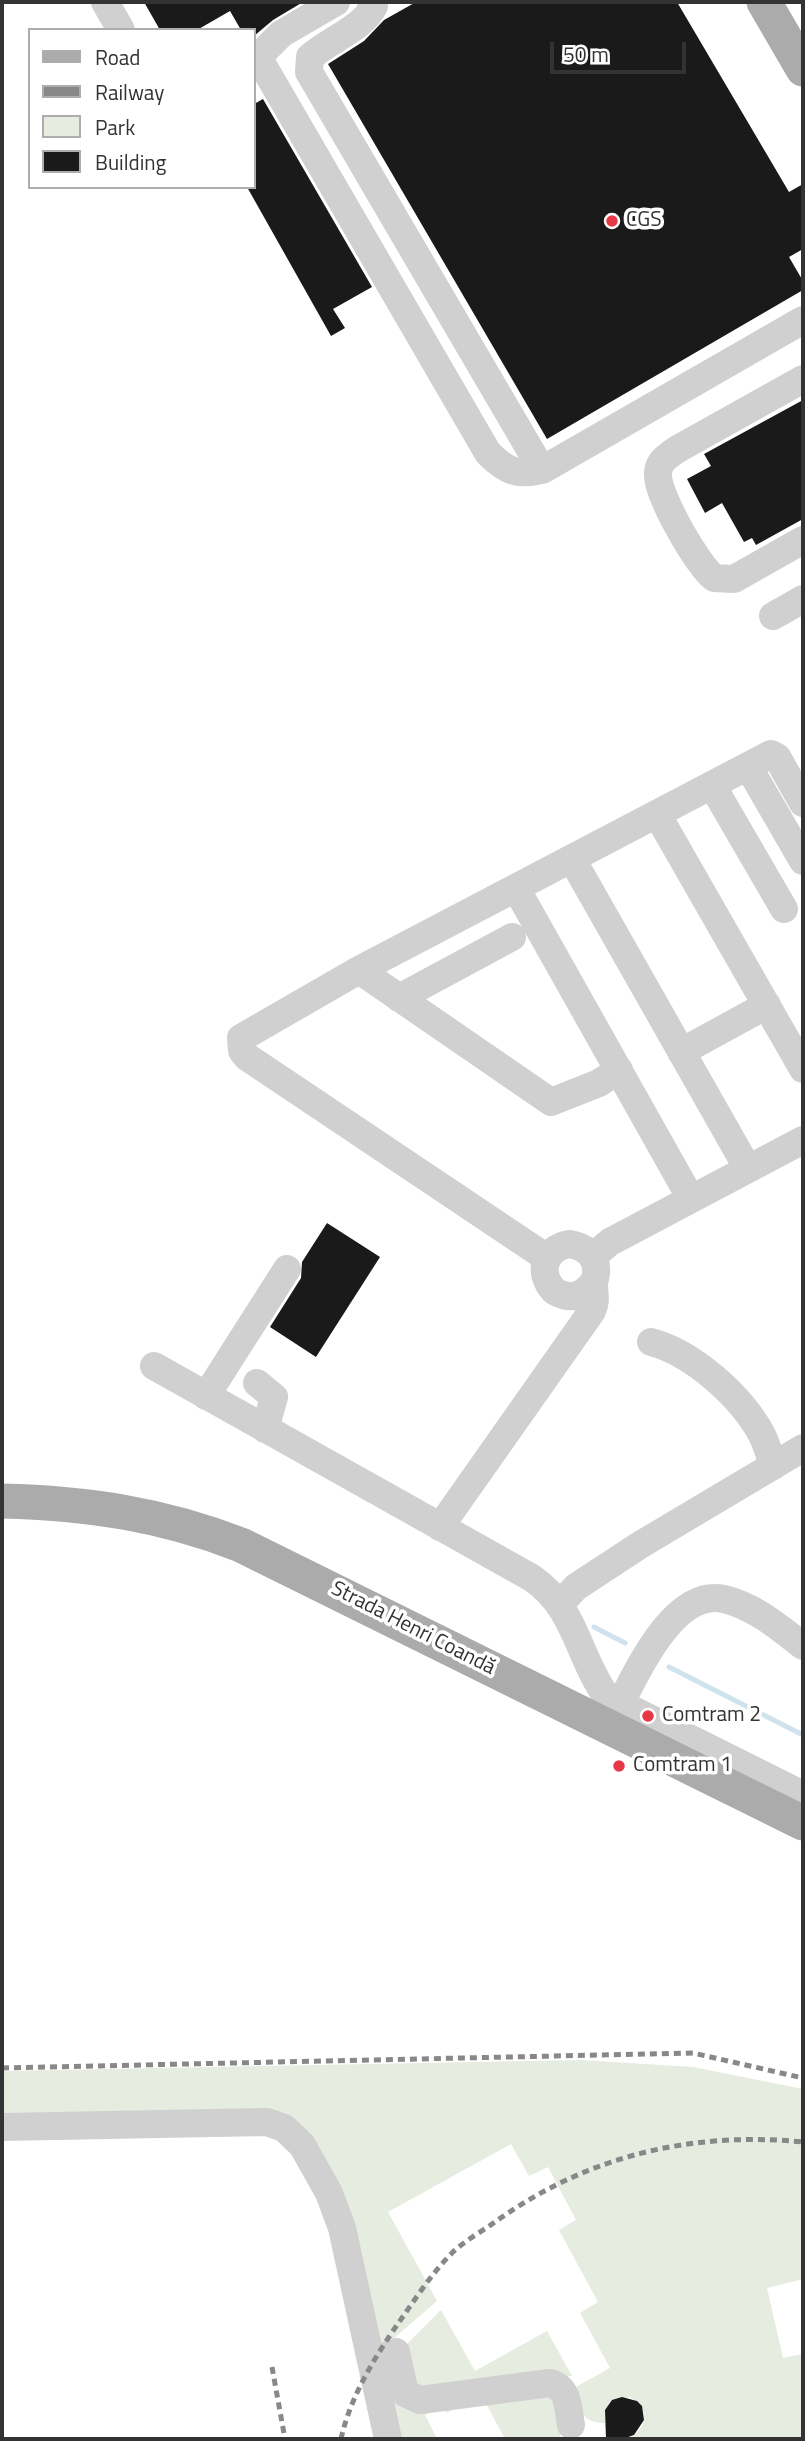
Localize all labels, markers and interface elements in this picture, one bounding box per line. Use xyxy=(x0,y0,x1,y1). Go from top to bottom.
legend xyxy=(28,28,256,189)
scale bar xyxy=(553,28,690,72)
text: 50 m xyxy=(563,38,609,70)
text: Road xyxy=(95,41,140,73)
text: Railway xyxy=(95,76,164,108)
text: Park xyxy=(95,111,135,143)
text: Building xyxy=(95,146,166,178)
place label: CGS xyxy=(626,208,662,234)
marker: CGS xyxy=(604,213,620,229)
street label: Strada Henri Coandă xyxy=(327,1577,499,1681)
place label: Comtram 2 xyxy=(662,1703,761,1729)
marker: Comtram 2 xyxy=(640,1708,656,1724)
place label: Comtram 1 xyxy=(633,1753,732,1779)
marker: Comtram 1 xyxy=(611,1758,627,1774)

